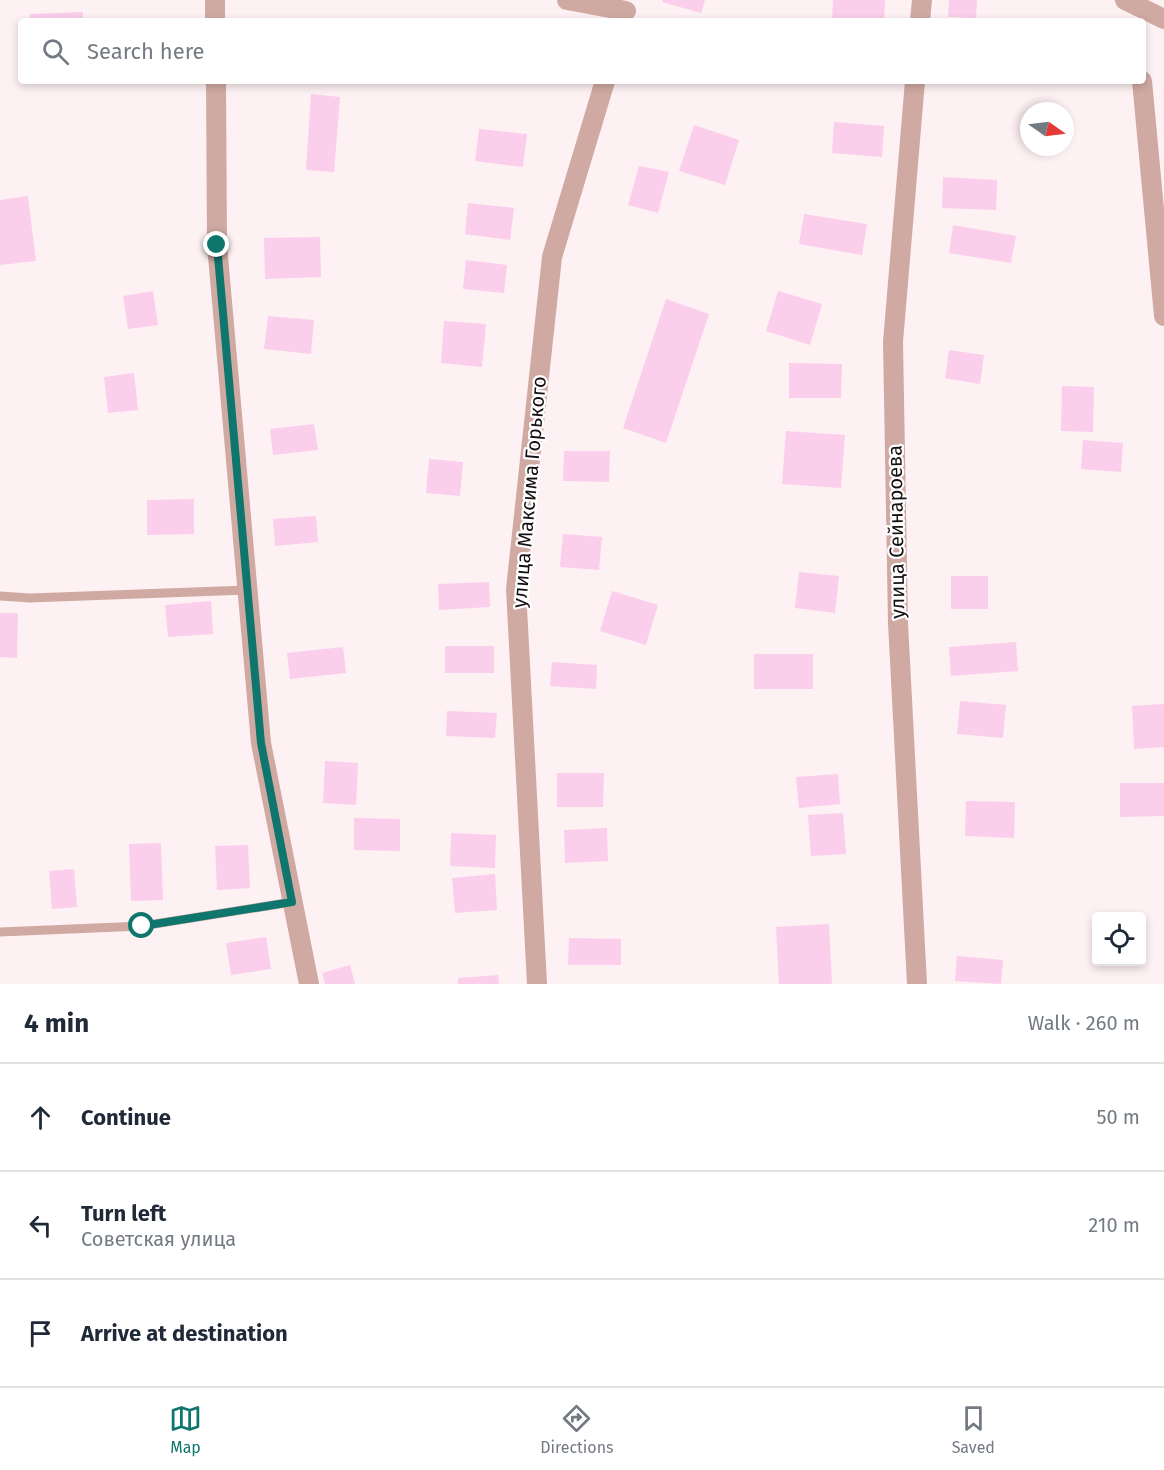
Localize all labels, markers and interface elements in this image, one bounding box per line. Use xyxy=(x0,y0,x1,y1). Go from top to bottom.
search box xyxy=(18,18,1146,84)
icon: search xyxy=(39,35,72,68)
text: Search here xyxy=(87,38,205,65)
north arrow xyxy=(1020,102,1074,156)
route end xyxy=(203,231,229,257)
street label: улица Максима Горького xyxy=(507,375,551,609)
street label: улица Сейнароева xyxy=(882,445,910,619)
route start xyxy=(128,912,154,938)
map controls xyxy=(1092,912,1146,966)
button: locate xyxy=(1092,912,1146,966)
text: 4 min xyxy=(24,1008,89,1039)
text: Walk · 260 m xyxy=(1028,1011,1140,1035)
icon: ahead xyxy=(24,1101,57,1134)
text: Continue xyxy=(81,1104,171,1131)
text: 50 m xyxy=(1096,1105,1140,1129)
text: Turn left xyxy=(81,1200,166,1227)
icon: left xyxy=(24,1209,57,1242)
text: 210 m xyxy=(1088,1213,1140,1237)
text: Советская улица xyxy=(81,1227,236,1251)
icon: arrive xyxy=(24,1317,57,1350)
text: Arrive at destination xyxy=(81,1320,288,1347)
tab: Map xyxy=(169,1402,202,1457)
tab: Directions xyxy=(540,1402,614,1457)
tab: Saved xyxy=(952,1402,995,1457)

